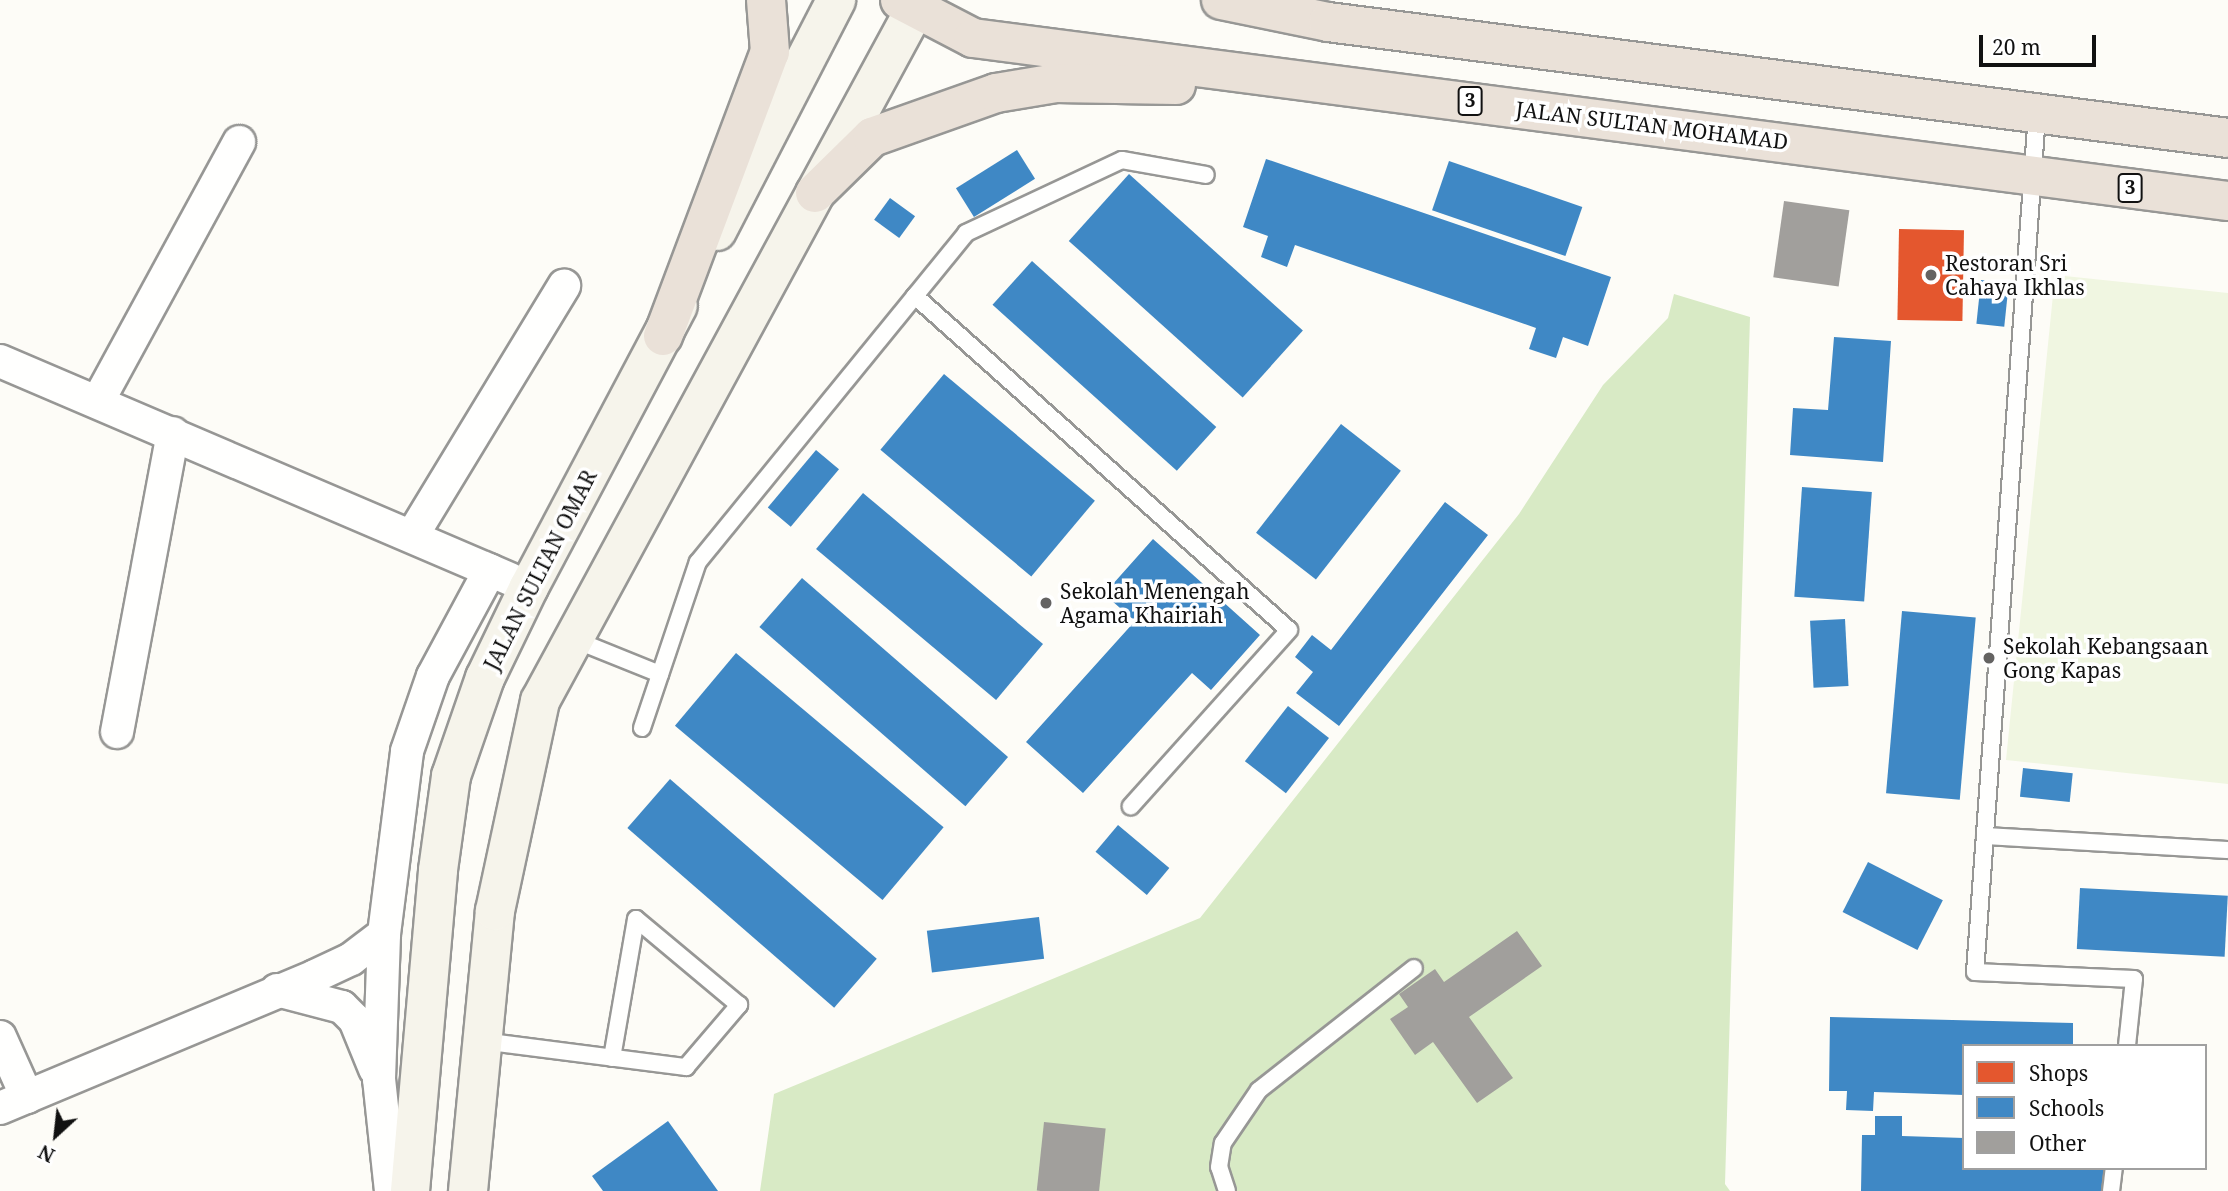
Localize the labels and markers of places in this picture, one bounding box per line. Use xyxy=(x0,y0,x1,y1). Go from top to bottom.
place label: Restoran Sri Cahaya Ikhlas xyxy=(1945,250,2085,300)
marker: Restoran Sri Cahaya Ikhlas xyxy=(1923,267,1939,283)
place label: Sekolah Menengah Agama Khairiah xyxy=(1060,578,1249,628)
marker: Sekolah Menengah Agama Khairiah xyxy=(1038,595,1054,611)
place label: Sekolah Kebangsaan Gong Kapas xyxy=(2003,633,2209,683)
marker: Sekolah Kebangsaan Gong Kapas xyxy=(1981,650,1997,666)

